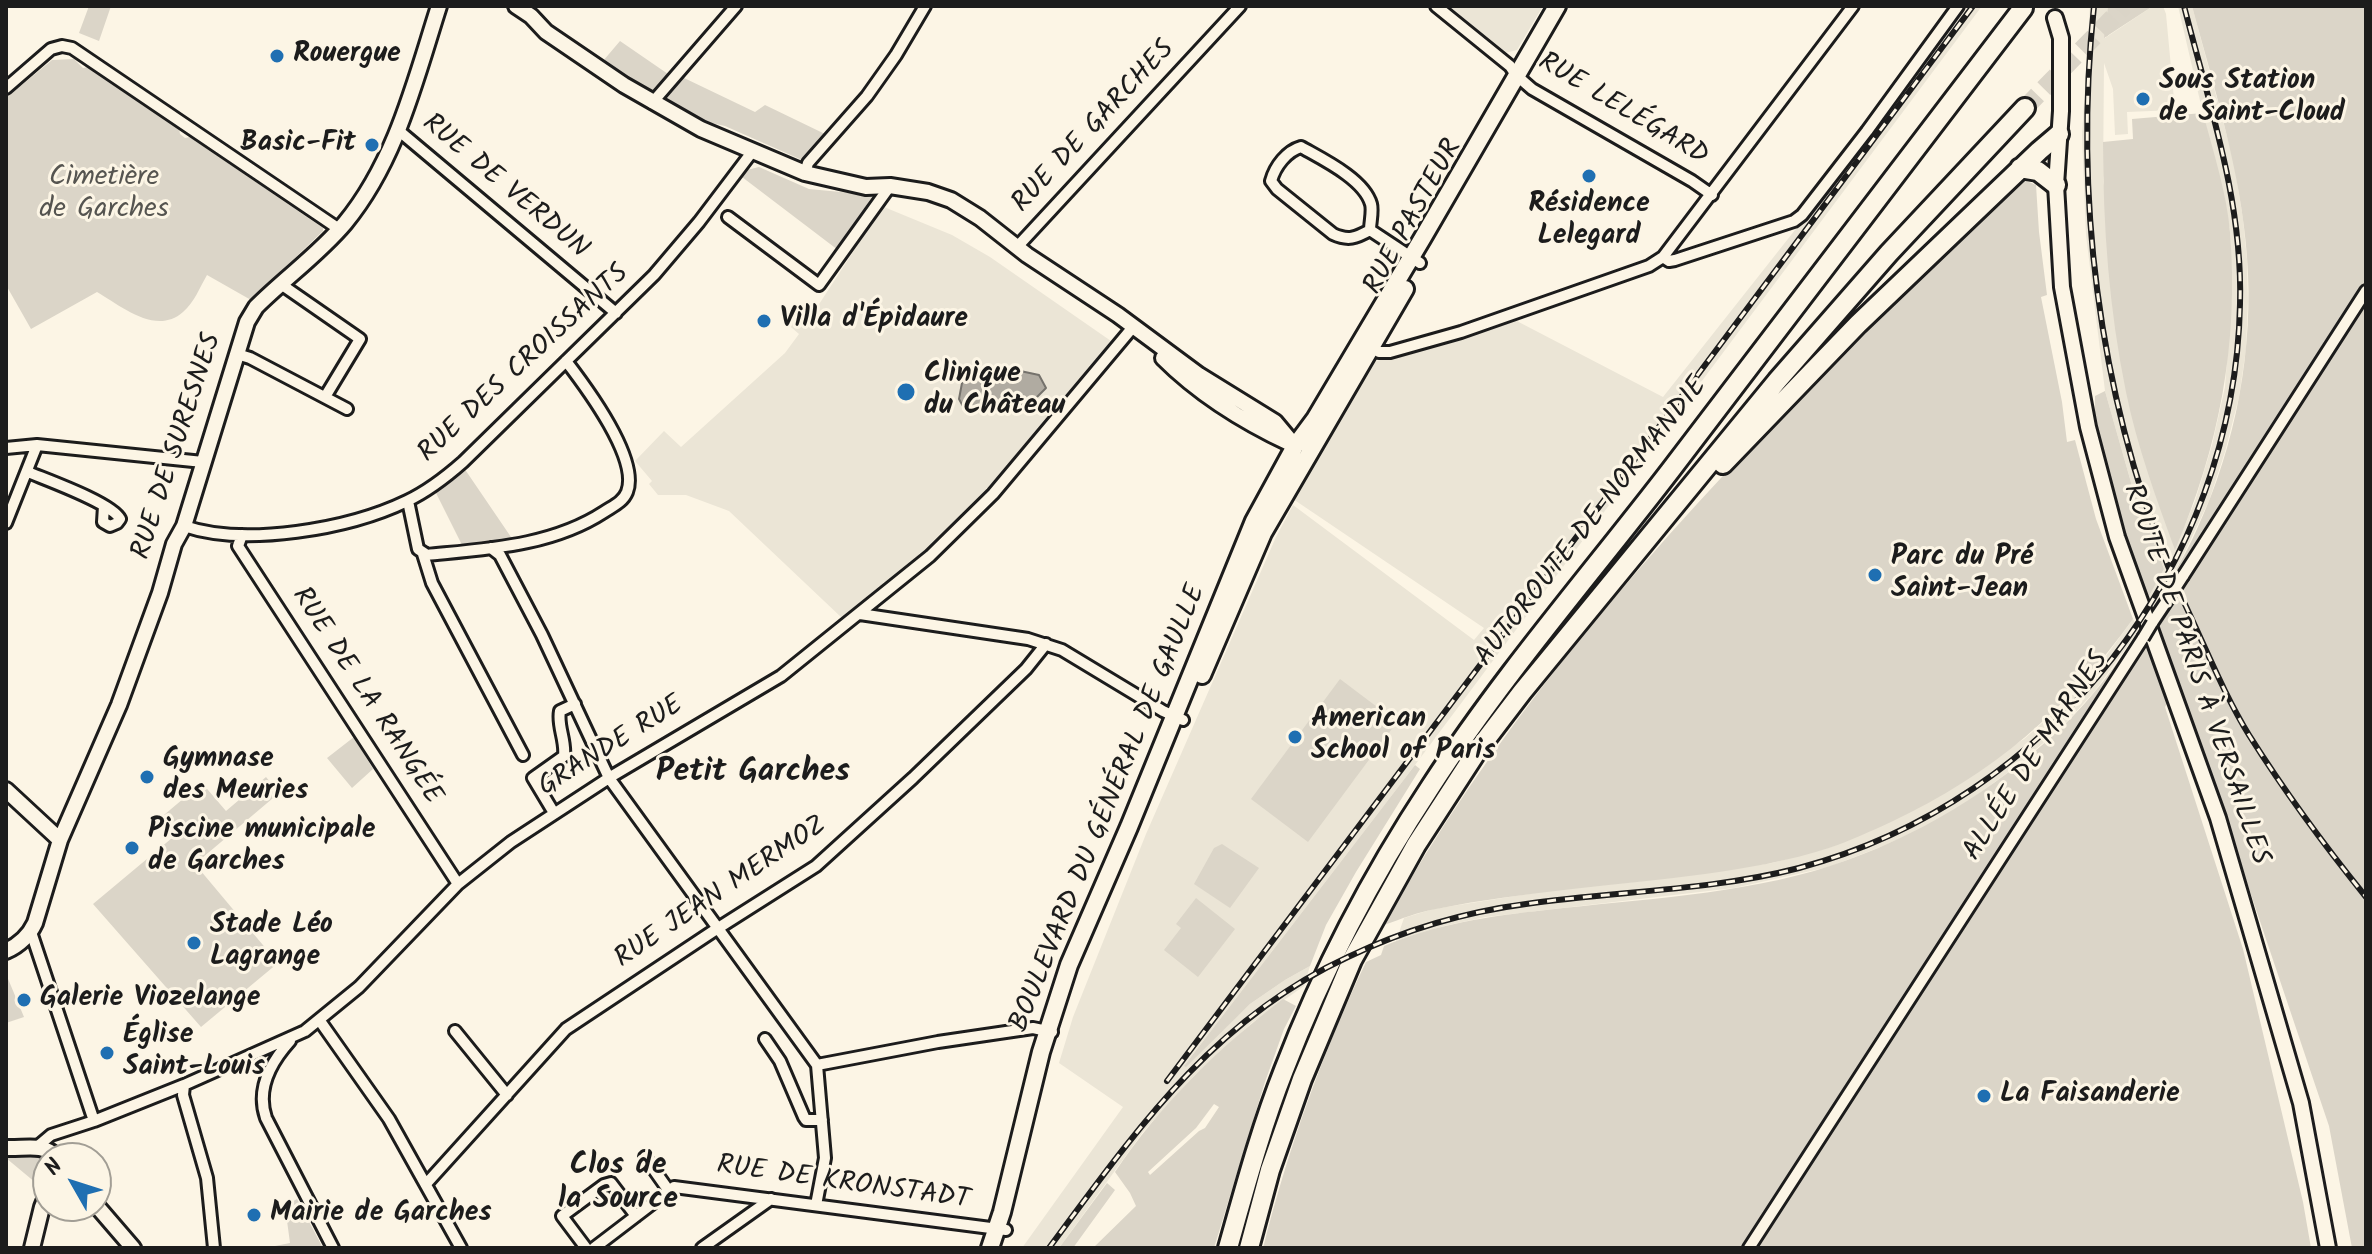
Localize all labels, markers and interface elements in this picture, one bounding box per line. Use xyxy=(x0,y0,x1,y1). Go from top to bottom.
street label: RUE DE GARCHES xyxy=(1006,35,1184,221)
place label: Rouergue xyxy=(293,39,401,73)
marker: Rouergue xyxy=(268,47,286,65)
street label: RUE LELÉGARD xyxy=(1531,47,1713,175)
place label: Sous Station de Saint-Cloud xyxy=(2159,66,2345,132)
marker: Sous Station de Saint-Cloud xyxy=(2134,90,2152,108)
street label: RUE DE VERDUN xyxy=(414,108,594,268)
place label: Basic-Fit xyxy=(240,128,356,162)
street label: RUE PASTEUR xyxy=(1359,135,1471,301)
marker: Basic-Fit xyxy=(363,136,381,154)
park label: Cimetière de Garches xyxy=(39,162,169,228)
marker: Résidence Lelegard xyxy=(1580,167,1598,185)
place label: Résidence Lelegard xyxy=(1528,189,1650,255)
street label: RUE DES CROISSANTS xyxy=(413,259,637,471)
place label: Villa d'Épidaure xyxy=(780,304,968,338)
marker: Villa d'Épidaure xyxy=(755,312,773,330)
street label: RUE DE SURESNES xyxy=(127,330,231,564)
place label: Clinique du Château xyxy=(924,359,1065,425)
street label: AUTOROUTE DE NORMANDIE xyxy=(1470,372,1716,674)
marker: Clinique du Château xyxy=(895,381,917,403)
street label: ROUTE DE PARIS À VERSAILLES xyxy=(2113,480,2275,870)
place label: Parc du Pré Saint-Jean xyxy=(1891,542,2033,608)
marker: Parc du Pré Saint-Jean xyxy=(1866,566,1884,584)
street label: BOULEVARD DU GÉNÉRAL DE GAULLE xyxy=(1005,581,1215,1037)
street label: RUE DE LA RANGÉE xyxy=(282,582,448,812)
street label: ALLÉE DE MARNES xyxy=(1958,646,2118,868)
street label: GRANDE RUE xyxy=(533,690,691,806)
place label: American School of Paris xyxy=(1311,704,1496,770)
marker: American School of Paris xyxy=(1286,728,1304,746)
place label: Gymnase des Meuries xyxy=(163,744,308,810)
district label: Petit Garches xyxy=(656,756,850,794)
marker: Gymnase des Meuries xyxy=(138,768,156,786)
street label: RUE JEAN MERMOZ xyxy=(609,810,835,978)
place label: Piscine municipale de Garches xyxy=(148,815,375,881)
marker: Piscine municipale de Garches xyxy=(123,839,141,857)
place label: Stade Léo Lagrange xyxy=(210,910,333,976)
marker: Stade Léo Lagrange xyxy=(185,934,203,952)
place label: Galerie Viozelange xyxy=(40,983,260,1017)
marker: Galerie Viozelange xyxy=(15,991,33,1009)
place label: Église Saint-Louis xyxy=(123,1020,265,1086)
marker: Église Saint-Louis xyxy=(98,1044,116,1062)
place label: La Faisanderie xyxy=(2000,1079,2180,1113)
marker: La Faisanderie xyxy=(1975,1087,1993,1105)
north arrow xyxy=(32,1142,112,1222)
district label: Clos de la Source xyxy=(558,1150,678,1220)
text: N xyxy=(37,1151,72,1184)
street label: RUE DE KRONSTADT xyxy=(714,1151,972,1219)
place label: Mairie de Garches xyxy=(270,1198,491,1232)
marker: Mairie de Garches xyxy=(245,1206,263,1224)

